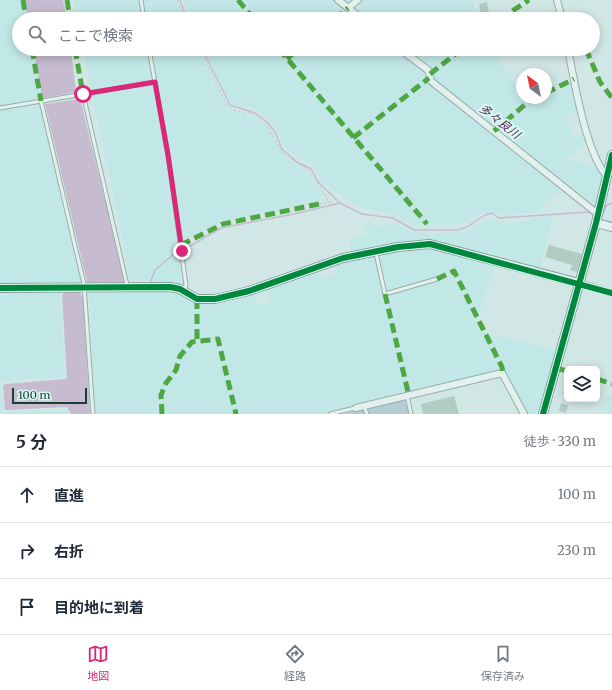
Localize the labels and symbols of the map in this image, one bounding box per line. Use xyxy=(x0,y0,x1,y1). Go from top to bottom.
north arrow xyxy=(516,68,552,104)
route start xyxy=(74,85,92,103)
water label: 多々良川 xyxy=(476,100,525,143)
route end xyxy=(173,242,191,260)
scale bar xyxy=(12,386,87,405)

